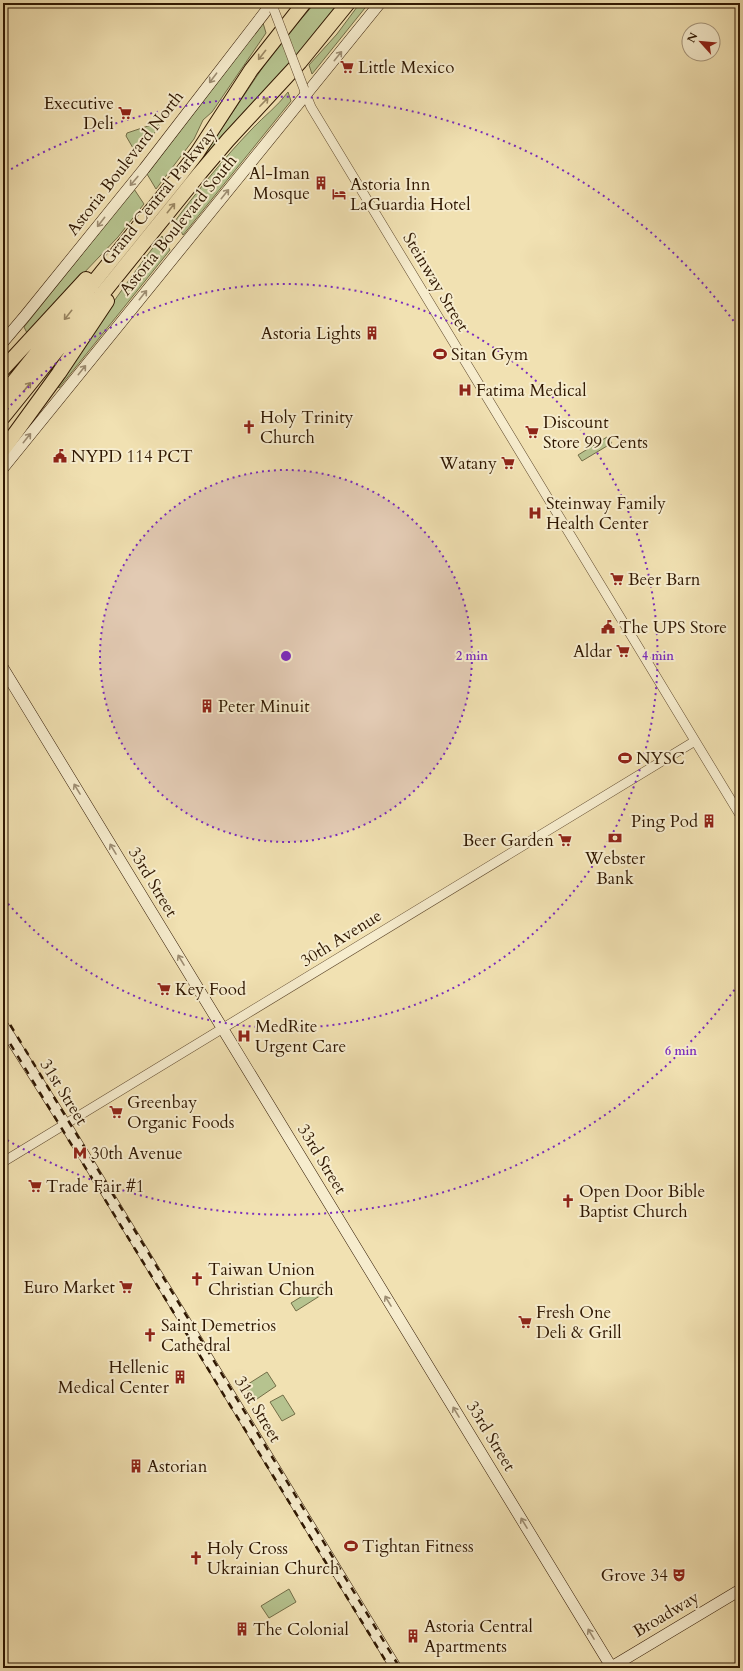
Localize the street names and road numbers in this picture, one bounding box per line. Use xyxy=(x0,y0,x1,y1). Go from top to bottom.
street label: Astoria Boulevard North xyxy=(61,85,189,240)
street label: Grand Central Parkway xyxy=(96,122,222,270)
street label: Astoria Boulevard South xyxy=(114,149,242,300)
street label: Steinway Street xyxy=(397,228,475,336)
street label: 33rd Street xyxy=(123,843,183,922)
street label: 30th Avenue xyxy=(296,904,386,972)
street label: 31st Street xyxy=(35,1055,94,1130)
street label: 33rd Street xyxy=(292,1120,352,1199)
street label: 31st Street xyxy=(229,1371,287,1447)
street label: 33rd Street xyxy=(461,1397,521,1476)
street label: Broadway xyxy=(629,1585,703,1643)

